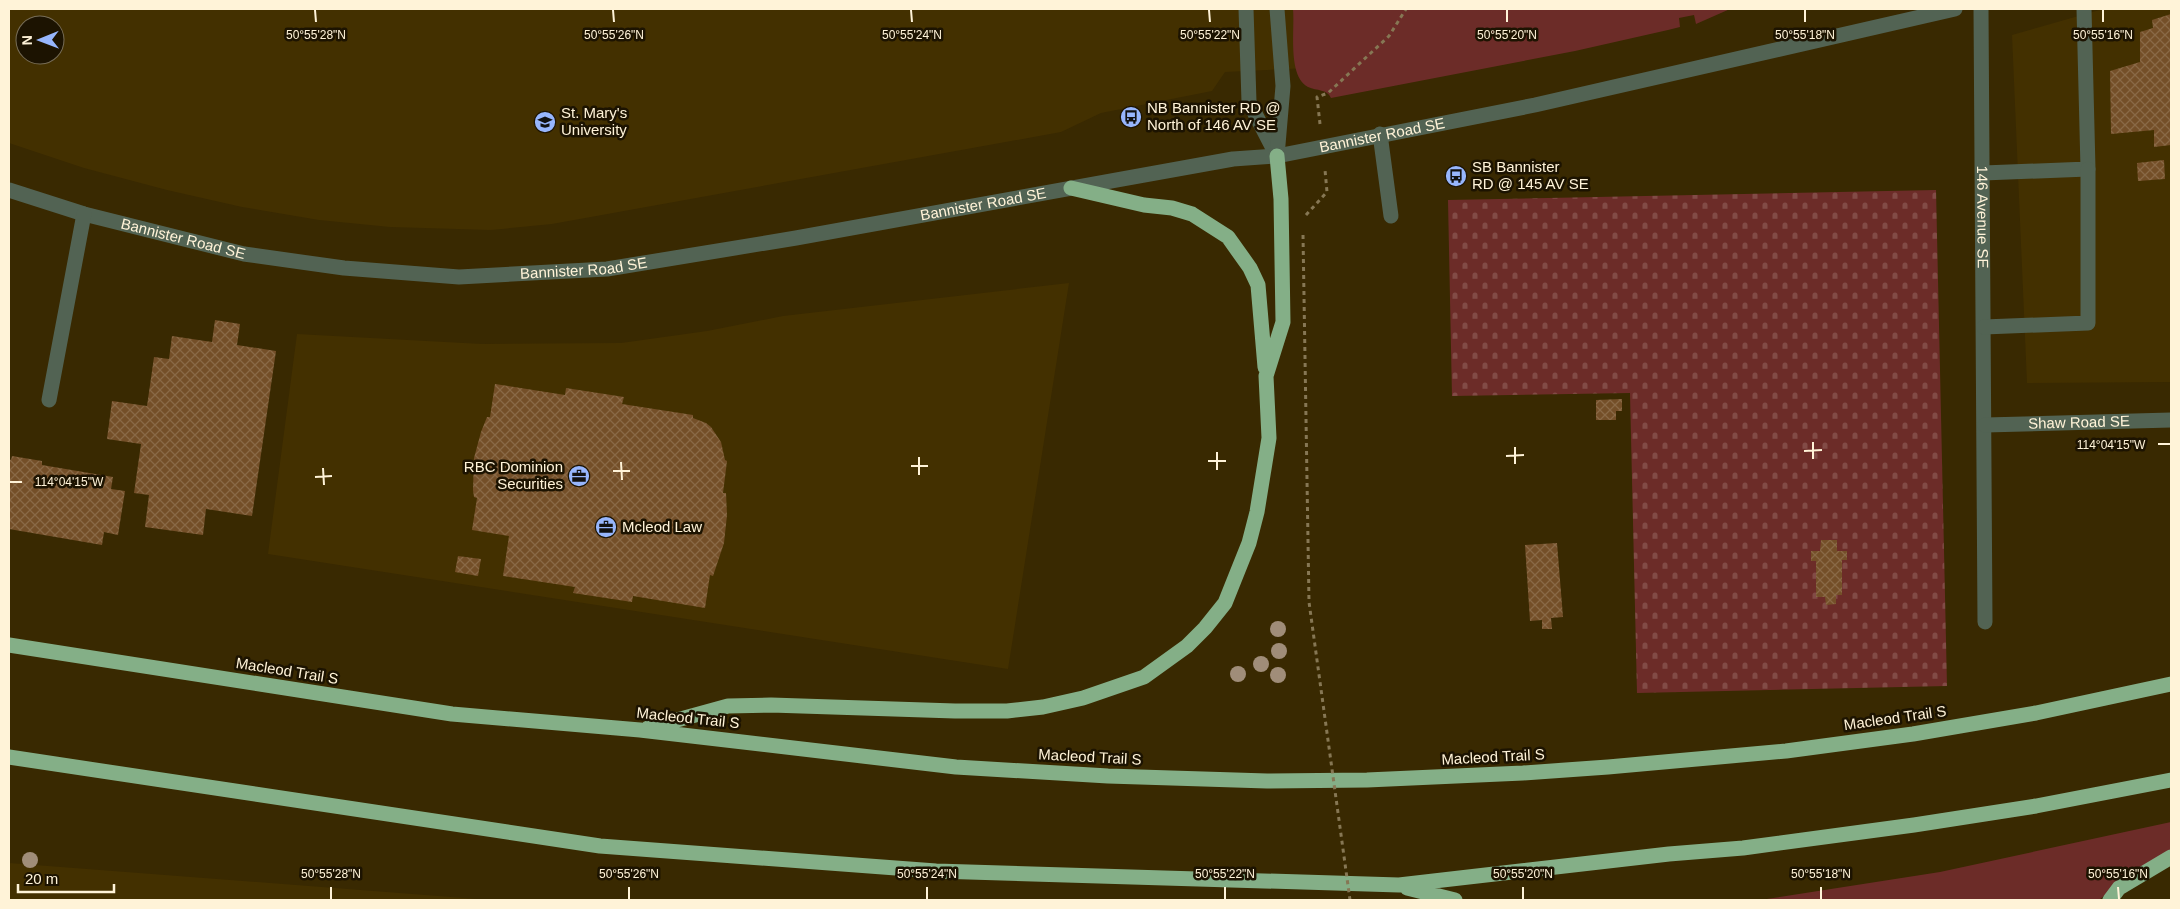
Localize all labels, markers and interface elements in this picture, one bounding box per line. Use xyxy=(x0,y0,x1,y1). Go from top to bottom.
north arrow xyxy=(15,15,65,65)
text: 50°55'28"N xyxy=(286,28,346,42)
text: 50°55'26"N xyxy=(584,28,644,42)
text: 50°55'24"N xyxy=(882,28,942,42)
text: 50°55'22"N xyxy=(1180,28,1240,42)
text: 50°55'20"N xyxy=(1477,28,1537,42)
text: 50°55'18"N xyxy=(1775,28,1835,42)
text: 50°55'16"N xyxy=(2073,28,2133,42)
text: N xyxy=(19,35,35,45)
place label: NB Bannister RD @ North of 146 AV SE xyxy=(1147,99,1281,133)
place label: St. Mary's University xyxy=(561,104,627,138)
bus stop icon: NB Bannister RD @ North of 146 AV SE xyxy=(1119,105,1143,129)
school or university icon: St. Mary's University xyxy=(533,110,557,134)
street label: Bannister Road SE xyxy=(1318,114,1446,155)
place label: SB Bannister RD @ 145 AV SE xyxy=(1472,158,1589,192)
bus stop icon: SB Bannister RD @ 145 AV SE xyxy=(1444,164,1468,188)
street label: 146 Avenue SE xyxy=(1974,165,1992,269)
street label: Bannister Road SE xyxy=(919,184,1047,223)
street label: Bannister Road SE xyxy=(119,215,247,262)
street label: Bannister Road SE xyxy=(520,254,648,282)
street label: Shaw Road SE xyxy=(2028,412,2130,432)
text: 114°04'15"W xyxy=(2077,438,2146,452)
place label: RBC Dominion Securities xyxy=(464,458,563,492)
office icon: RBC Dominion Securities xyxy=(567,464,591,488)
text: 114°04'15"W xyxy=(35,475,104,489)
office icon: Mcleod Law xyxy=(594,515,618,539)
place label: Mcleod Law xyxy=(622,518,702,535)
street label: Macleod Trail S xyxy=(235,654,339,687)
street label: Macleod Trail S xyxy=(1843,702,1947,733)
street label: Macleod Trail S xyxy=(636,704,740,731)
street label: Macleod Trail S xyxy=(1038,745,1142,768)
street label: Macleod Trail S xyxy=(1441,745,1545,768)
scale bar xyxy=(18,862,114,894)
text: 50°55'28"N xyxy=(301,867,361,881)
text: 50°55'26"N xyxy=(599,867,659,881)
text: 50°55'24"N xyxy=(897,867,957,881)
text: 50°55'22"N xyxy=(1195,867,1255,881)
text: 50°55'20"N xyxy=(1493,867,1553,881)
text: 50°55'18"N xyxy=(1791,867,1851,881)
text: 50°55'16"N xyxy=(2088,867,2148,881)
text: 20 m xyxy=(25,870,58,887)

